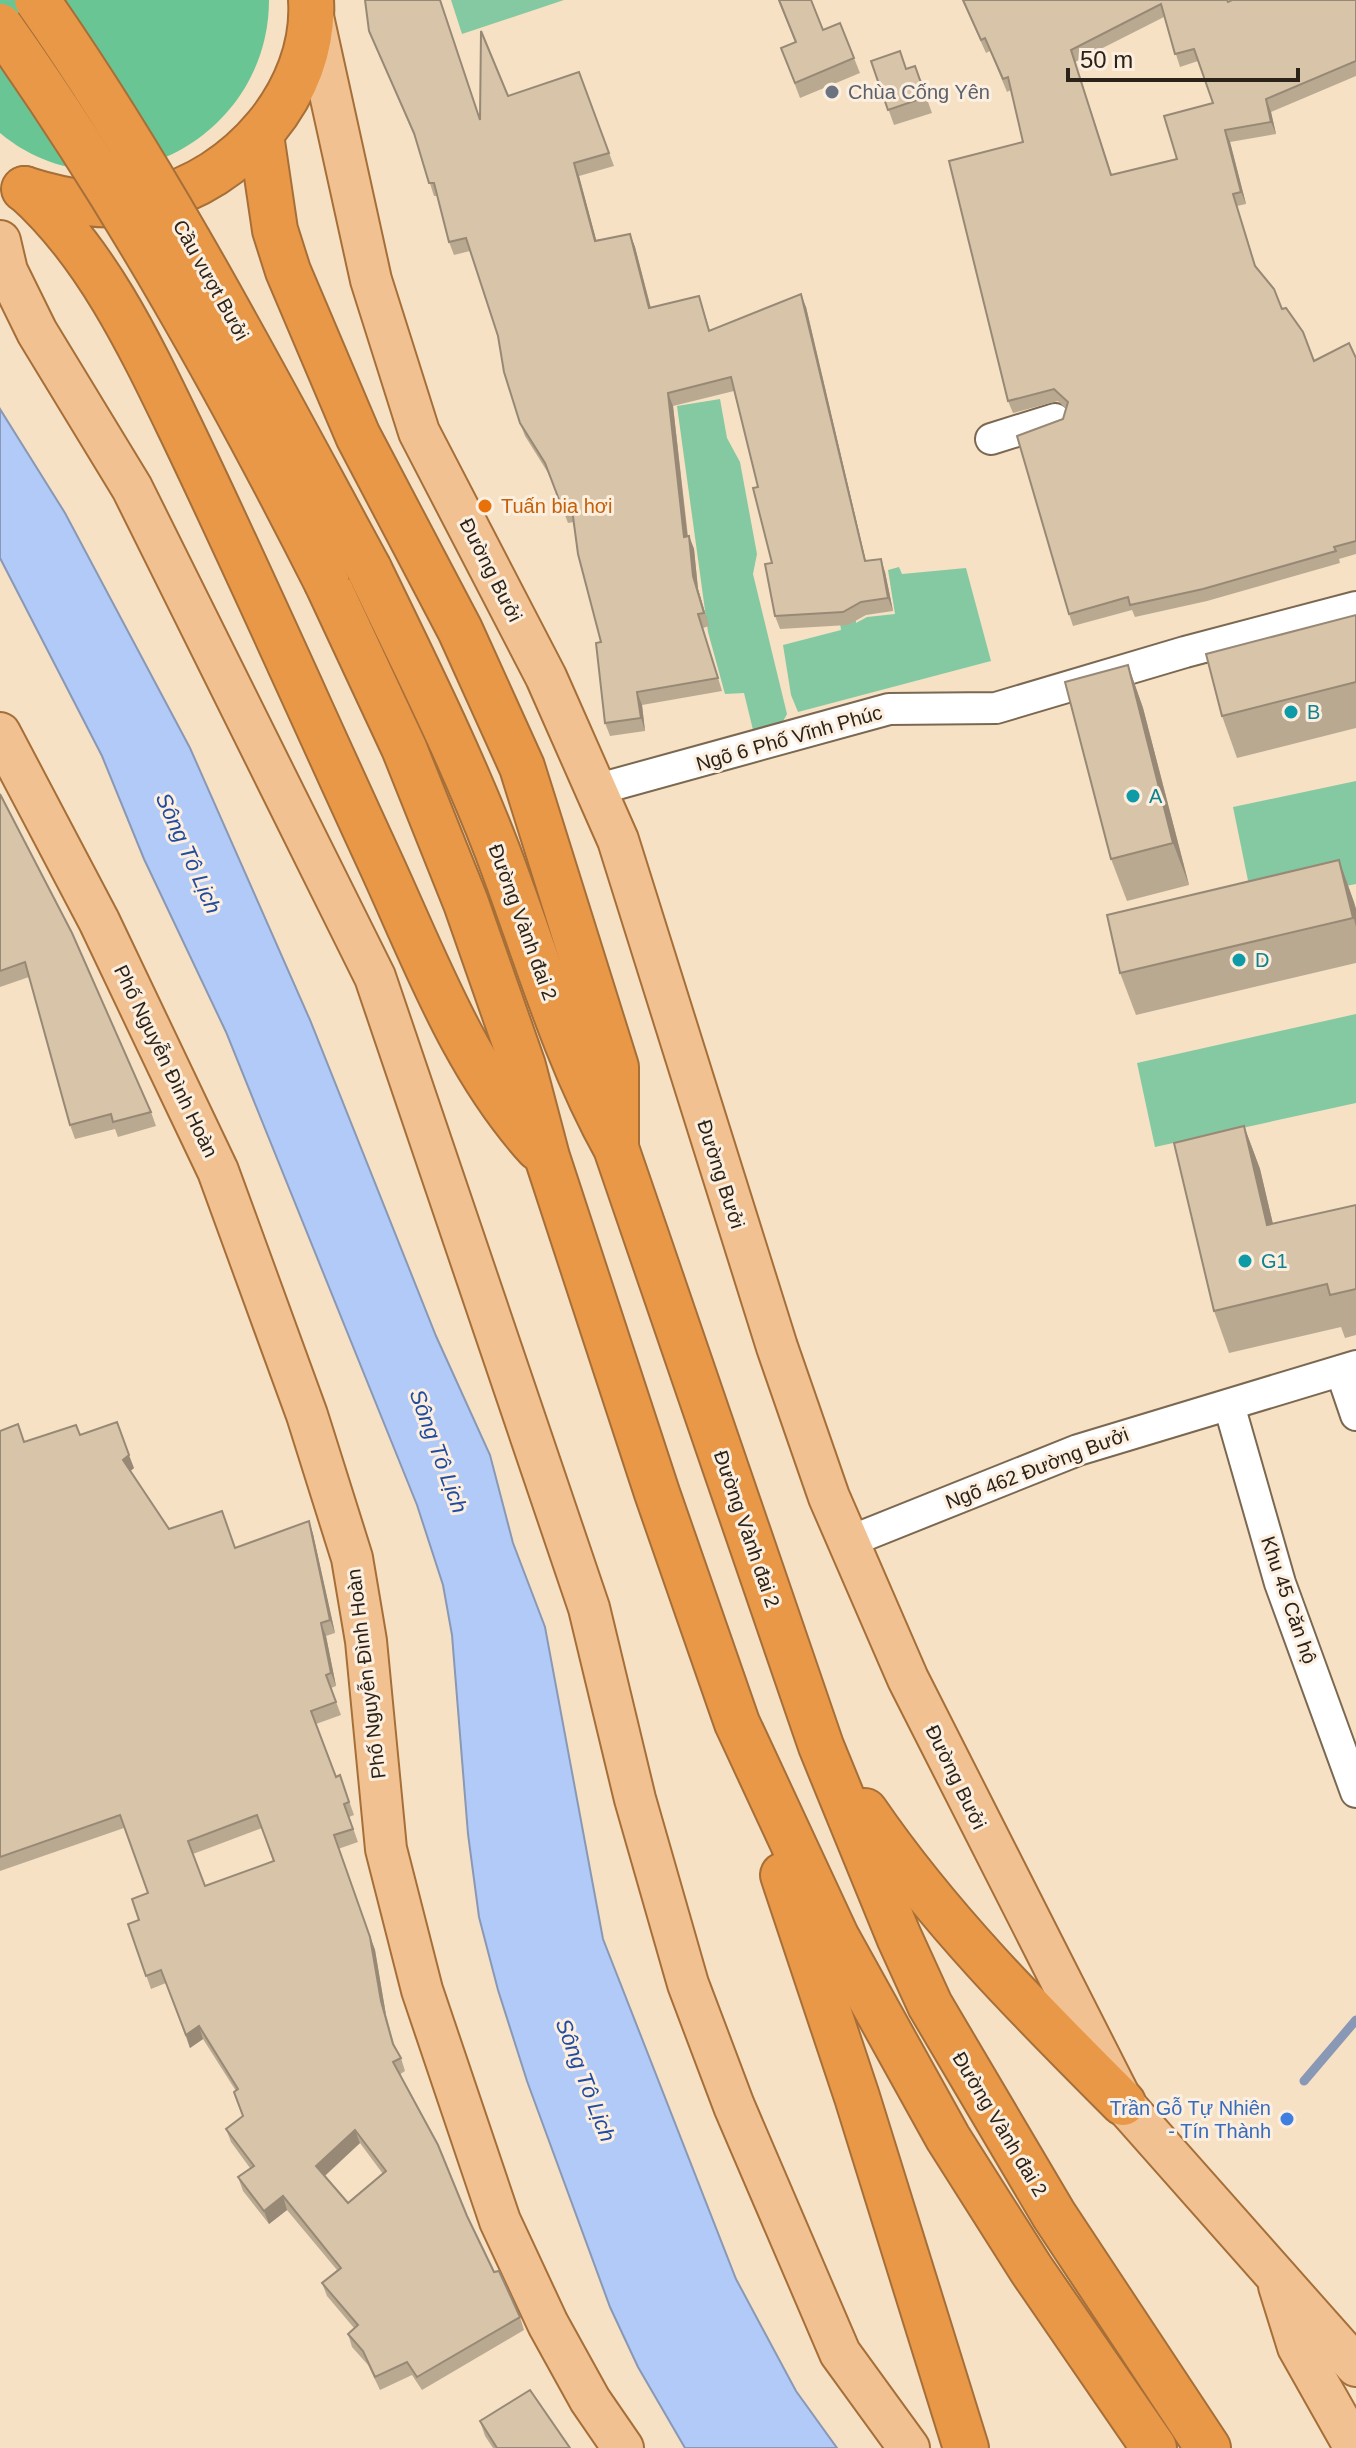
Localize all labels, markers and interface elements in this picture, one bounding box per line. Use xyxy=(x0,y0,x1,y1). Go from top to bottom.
scale bar xyxy=(1068,32,1298,82)
text: 50 m xyxy=(1080,46,1133,73)
place label: Chùa Cống Yên xyxy=(848,81,990,103)
marker: Chùa Cống Yên xyxy=(823,83,841,101)
street label: Cầu vượt Bưởi xyxy=(169,216,253,344)
place label: Tuấn bia hơi xyxy=(501,495,612,517)
marker: Tuấn bia hơi xyxy=(476,497,494,515)
street label: Đường Bưởi xyxy=(456,515,526,625)
street label: Ngõ 6 Phố Vĩnh Phúc xyxy=(694,701,884,775)
place label: B xyxy=(1307,701,1320,723)
marker: B xyxy=(1282,703,1300,721)
place label: A xyxy=(1149,785,1163,807)
marker: A xyxy=(1124,787,1142,805)
water label: Sông Tô Lịch xyxy=(151,789,226,918)
street label: Đường Vành đai 2 xyxy=(485,841,561,1003)
place label: D xyxy=(1255,949,1269,971)
marker: D xyxy=(1230,951,1248,969)
street label: Phố Nguyễn Đình Hoàn xyxy=(110,961,222,1161)
street label: Đường Bưởi xyxy=(693,1117,749,1231)
place label: G1 xyxy=(1261,1250,1288,1272)
marker: G1 xyxy=(1236,1252,1254,1270)
water label: Sông Tô Lịch xyxy=(405,1386,472,1516)
street label: Ngõ 462 Đường Bưởi xyxy=(942,1423,1132,1513)
street label: Đường Vành đai 2 xyxy=(710,1448,784,1610)
street label: Khu 45 Căn hộ xyxy=(1257,1533,1321,1667)
street label: Phố Nguyễn Đình Hoàn xyxy=(342,1568,390,1780)
street label: Đường Bưởi xyxy=(921,1721,991,1833)
water label: Sông Tô Lịch xyxy=(551,2015,620,2145)
street label: Đường Vành đai 2 xyxy=(948,2048,1052,2200)
place label: Trần Gỗ Tự Nhiên - Tín Thành xyxy=(1110,2097,1271,2142)
marker: Trần Gỗ Tự Nhiên - Tín Thành xyxy=(1278,2110,1296,2128)

